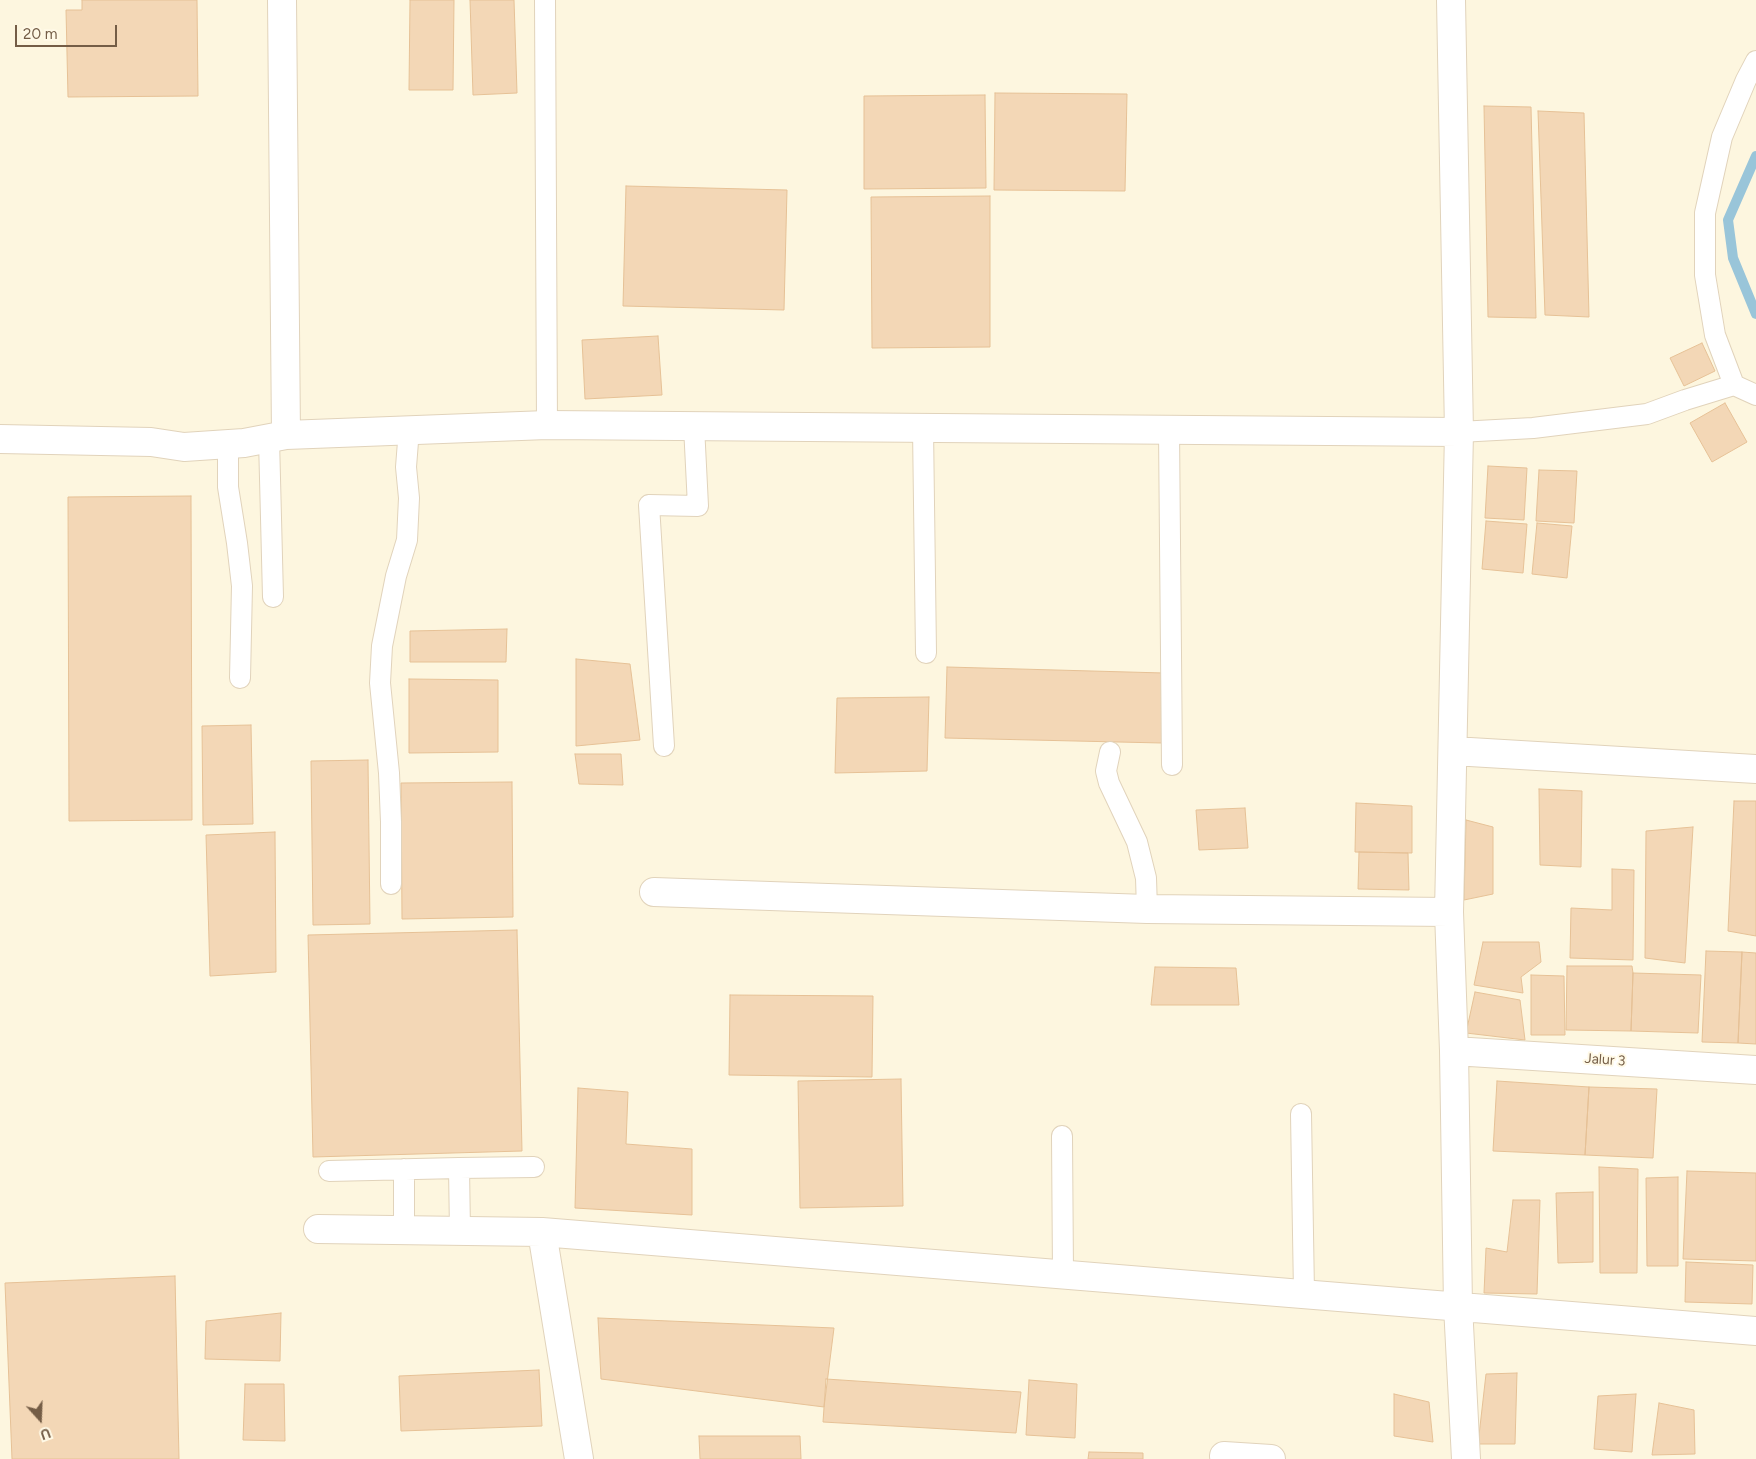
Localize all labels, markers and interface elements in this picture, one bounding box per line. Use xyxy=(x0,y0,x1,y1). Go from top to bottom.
scale bar xyxy=(18,15,120,47)
text: 20 m xyxy=(23,25,57,43)
street label: Jalur 3 xyxy=(1584,1050,1626,1070)
north arrow xyxy=(15,1394,65,1444)
text: U xyxy=(38,1424,53,1443)

